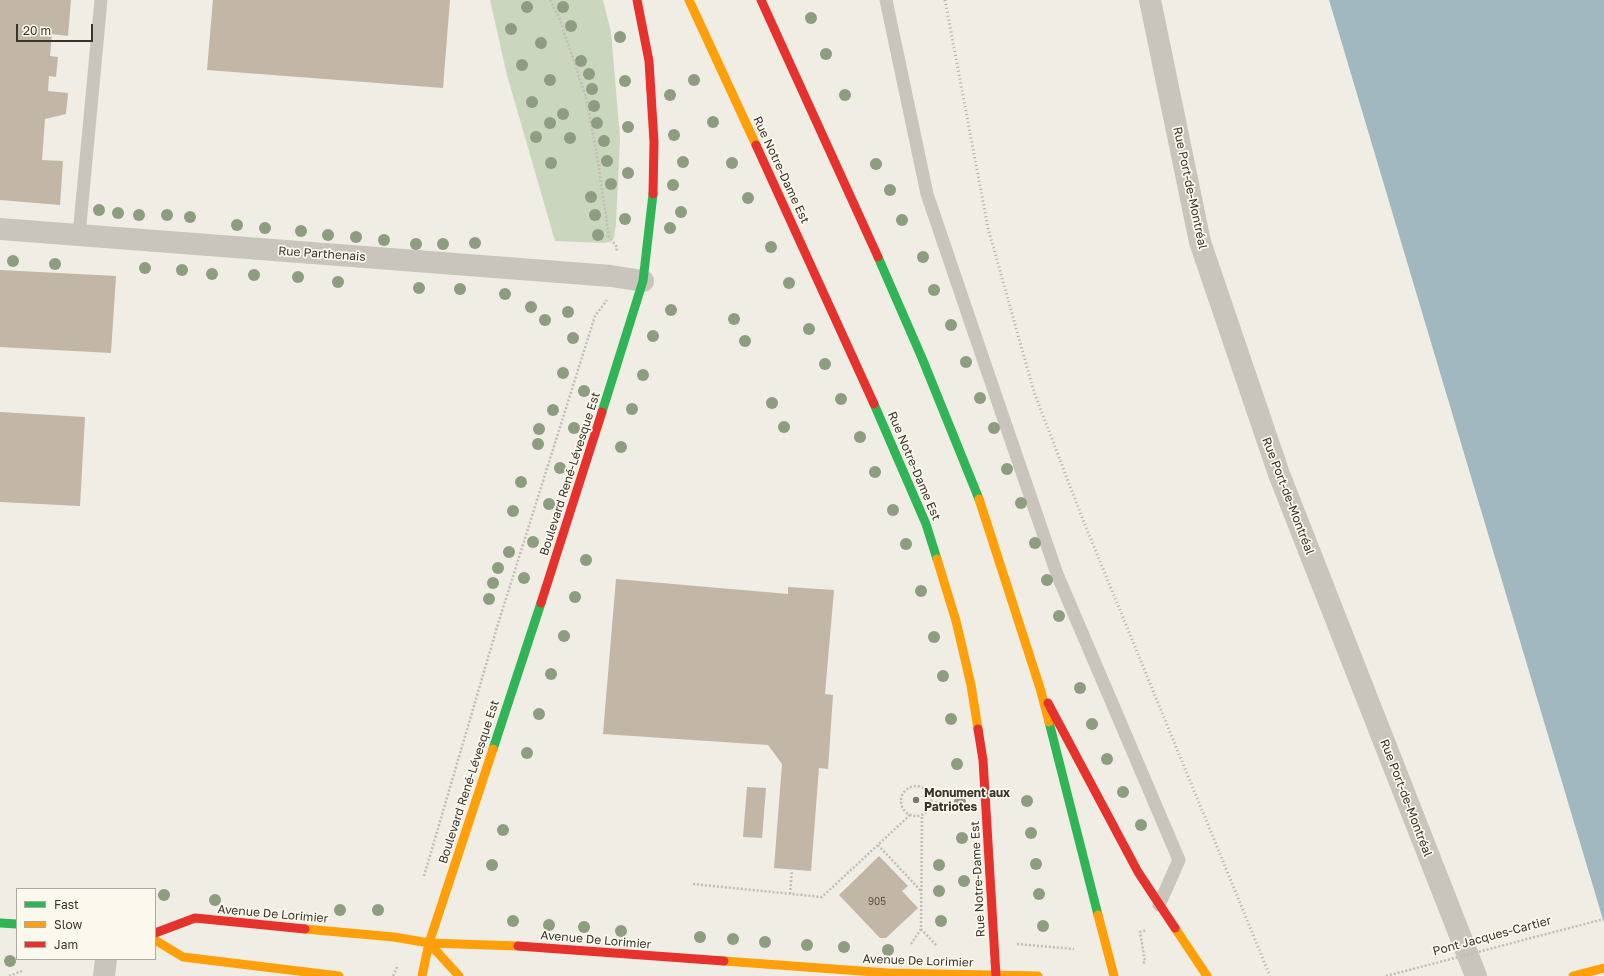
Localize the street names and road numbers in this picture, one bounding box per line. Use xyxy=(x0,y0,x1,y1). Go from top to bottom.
street label: Rue Notre-Dame Est xyxy=(750,114,812,226)
street label: Rue Port-de-Montréal xyxy=(1170,125,1210,251)
street label: Rue Parthenais xyxy=(278,244,366,264)
street label: Boulevard René-Lévesque Est xyxy=(537,390,603,558)
street label: Rue Notre-Dame Est xyxy=(885,410,943,522)
street label: Rue Port-de-Montréal xyxy=(1259,435,1317,557)
street label: Boulevard René-Lévesque Est xyxy=(436,698,502,866)
street label: Rue Port-de-Montréal xyxy=(1377,737,1435,859)
street label: Rue Notre-Dame Est xyxy=(968,820,988,938)
street label: Avenue De Lorimier xyxy=(217,902,329,926)
street label: Pont Jacques-Cartier xyxy=(1431,913,1553,959)
street label: Avenue De Lorimier xyxy=(540,928,652,952)
street label: Avenue De Lorimier xyxy=(862,952,974,970)

